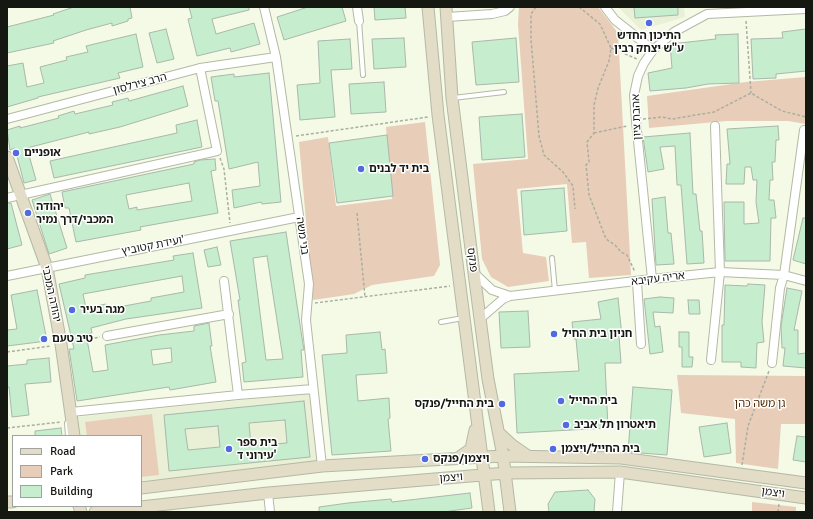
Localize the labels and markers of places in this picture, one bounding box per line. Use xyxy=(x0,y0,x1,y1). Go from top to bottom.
marker: התיכון החדש ע"ש יצחק רבין xyxy=(644,18,654,28)
place label: התיכון החדש ע"ש יצחק רבין xyxy=(614,29,684,55)
place label: אופניים xyxy=(24,146,61,160)
marker: אופניים xyxy=(11,148,21,158)
place label: בית יד לבנים xyxy=(369,162,429,176)
marker: בית יד לבנים xyxy=(356,164,366,174)
place label: יהודה המכבי/דרך נמיר xyxy=(36,200,114,226)
marker: יהודה המכבי/דרך נמיר xyxy=(23,208,33,218)
place label: מגה בעיר xyxy=(80,303,125,317)
marker: מגה בעיר xyxy=(67,305,77,315)
place label: חניון בית החיל xyxy=(562,327,632,341)
marker: חניון בית החיל xyxy=(549,329,559,339)
place label: טיב טעם xyxy=(52,332,93,346)
marker: טיב טעם xyxy=(39,334,49,344)
place label: בית החייל xyxy=(569,394,618,408)
marker: בית החייל xyxy=(556,396,566,406)
place label: בית החייל/פנקס xyxy=(414,397,494,411)
marker: בית החייל/פנקס xyxy=(497,399,507,409)
place label: תיאטרון תל אביב xyxy=(574,418,656,432)
marker: תיאטרון תל אביב xyxy=(561,420,571,430)
place label: בית ספר עירוני ד' xyxy=(237,436,278,462)
place label: בית החייל/ויצמן xyxy=(561,442,640,456)
marker: בית ספר עירוני ד' xyxy=(224,444,234,454)
marker: בית החייל/ויצמן xyxy=(548,444,558,454)
place label: ויצמן/פנקס xyxy=(433,452,489,466)
marker: ויצמן/פנקס xyxy=(420,454,430,464)

